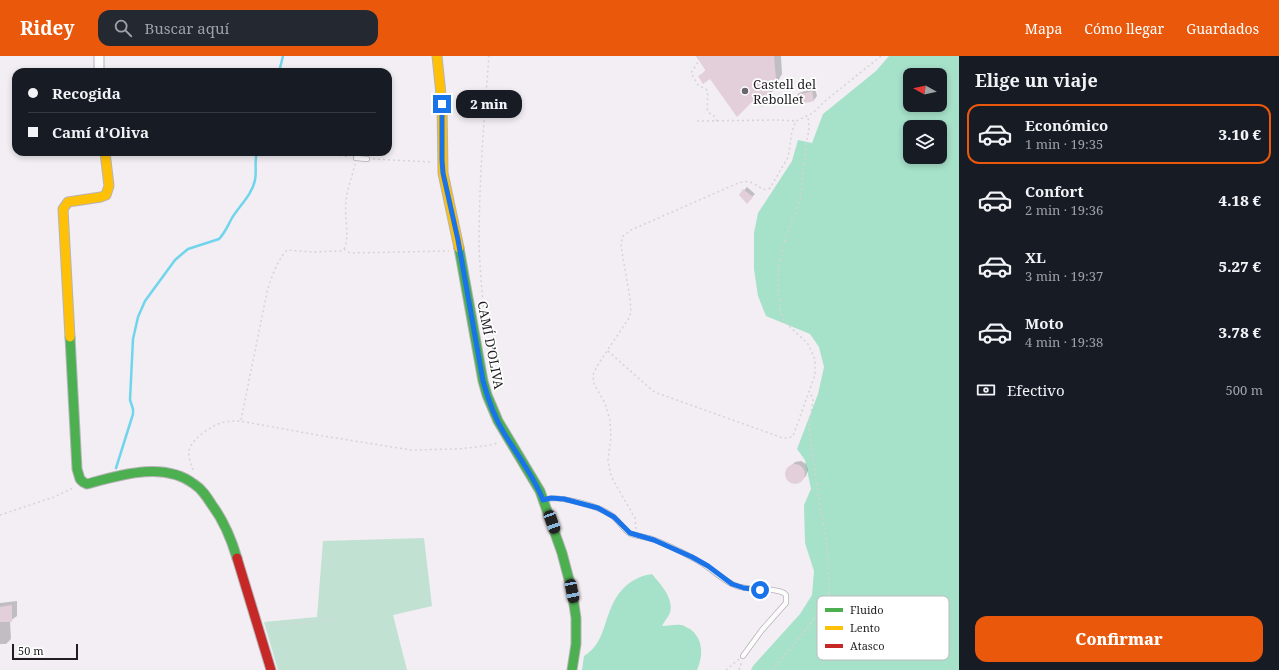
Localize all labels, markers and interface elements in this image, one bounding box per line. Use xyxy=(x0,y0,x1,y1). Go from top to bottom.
search box xyxy=(98,10,378,46)
text: Ridey xyxy=(20,15,74,41)
icon: search xyxy=(112,17,134,39)
text: Buscar aquí xyxy=(144,18,229,38)
text: Mapa xyxy=(1025,19,1062,38)
text: Cómo llegar xyxy=(1084,19,1164,38)
text: Guardados xyxy=(1186,19,1259,38)
north arrow xyxy=(903,68,947,112)
map controls xyxy=(903,68,947,164)
text: Elige un viaje xyxy=(975,68,1098,92)
place label: Castell del Rebollet xyxy=(753,75,816,108)
text: Recogida xyxy=(52,83,121,103)
marker: Castell del Rebollet xyxy=(740,86,750,96)
callout: 2 min xyxy=(456,90,522,118)
route end xyxy=(433,95,451,113)
text: 2 min xyxy=(470,95,508,113)
text: Económico xyxy=(1025,115,1108,135)
icon: car xyxy=(977,116,1013,152)
button: layers xyxy=(903,120,947,164)
text: Camí d’Oliva xyxy=(52,122,149,142)
text: 3.10 € xyxy=(1218,124,1261,144)
text: 1 min · 19:35 xyxy=(1025,135,1103,153)
text: Confort xyxy=(1025,181,1084,201)
icon: car xyxy=(977,182,1013,218)
text: 4.18 € xyxy=(1218,190,1261,210)
text: 2 min · 19:36 xyxy=(1025,201,1103,219)
text: XL xyxy=(1025,247,1046,267)
icon: car xyxy=(977,248,1013,284)
text: 5.27 € xyxy=(1218,256,1261,276)
text: 3 min · 19:37 xyxy=(1025,267,1103,285)
street label: CAMÍ D’OLIVA xyxy=(474,299,509,391)
text: Moto xyxy=(1025,313,1064,333)
icon: car xyxy=(977,314,1013,350)
text: 3.78 € xyxy=(1218,322,1261,342)
text: 4 min · 19:38 xyxy=(1025,333,1103,351)
icon: cash xyxy=(975,379,997,401)
text: Efectivo xyxy=(1007,380,1065,400)
text: 500 m xyxy=(1226,381,1263,399)
car xyxy=(542,509,562,535)
car xyxy=(564,578,580,604)
route start xyxy=(751,581,769,599)
legend xyxy=(817,596,949,660)
text: Fluido xyxy=(850,602,884,617)
button: Confirmar xyxy=(975,616,1263,662)
text: Lento xyxy=(850,620,880,635)
text: Atasco xyxy=(850,638,885,653)
scale bar xyxy=(12,642,78,661)
text: 50 m xyxy=(18,643,44,658)

